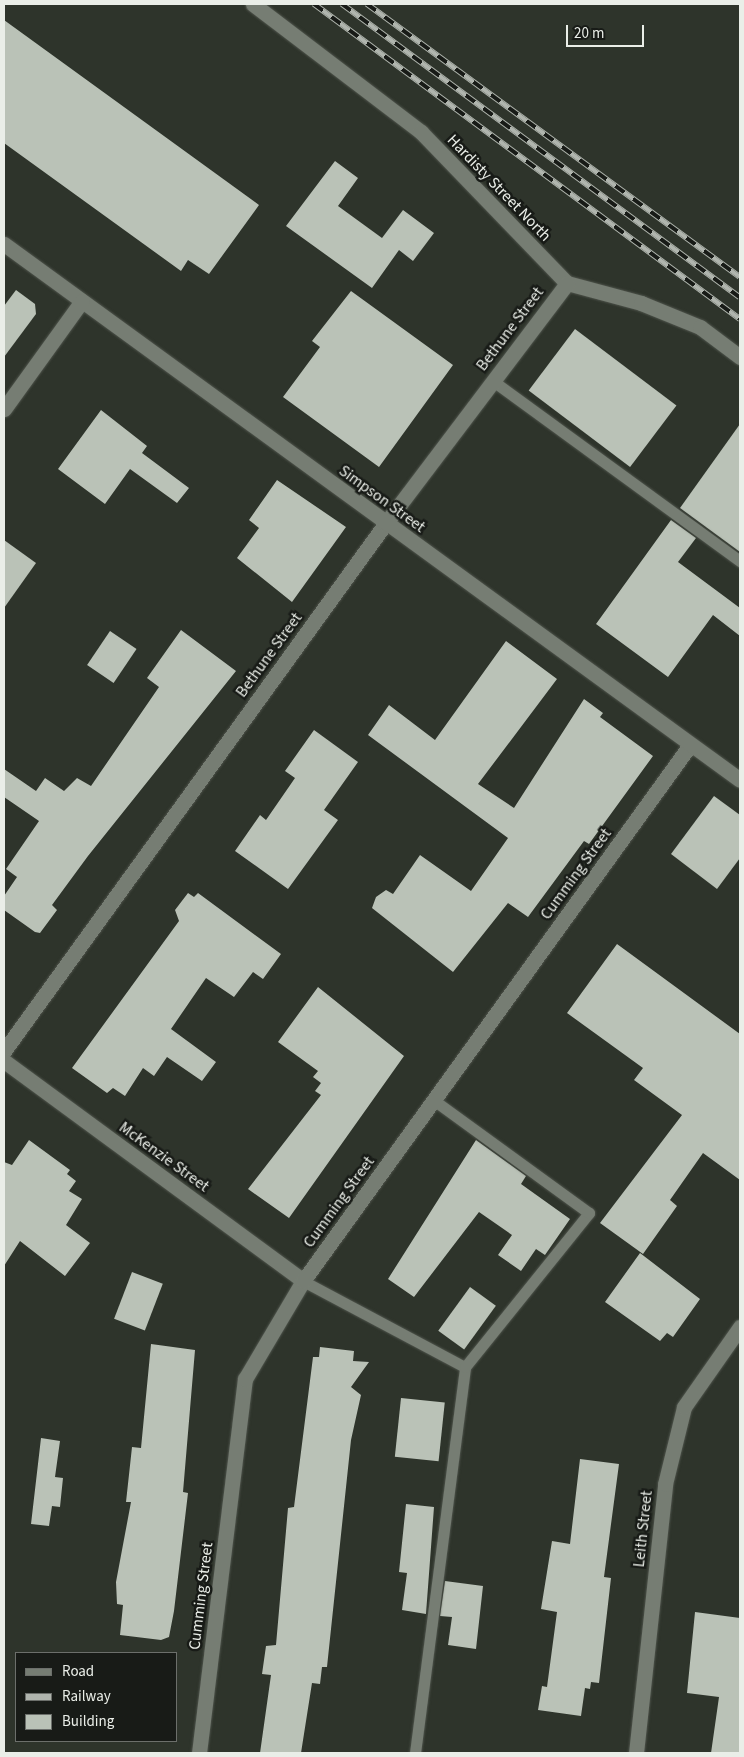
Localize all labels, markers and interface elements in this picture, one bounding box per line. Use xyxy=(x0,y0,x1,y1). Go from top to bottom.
scale bar xyxy=(569,15,646,47)
text: 20 m xyxy=(574,23,604,44)
street label: Hardisty Street North xyxy=(443,131,555,245)
street label: Bethune Street xyxy=(472,283,548,375)
street label: Simpson Street xyxy=(335,461,429,537)
street label: Bethune Street xyxy=(232,609,306,701)
street label: Cumming Street xyxy=(536,825,616,923)
street label: McKenzie Street xyxy=(115,1118,213,1196)
street label: Cumming Street xyxy=(299,1153,379,1251)
street label: Leith Street xyxy=(629,1490,657,1568)
street label: Cumming Street xyxy=(185,1541,217,1651)
legend xyxy=(15,1652,178,1742)
text: Road xyxy=(62,1661,94,1682)
text: Railway xyxy=(62,1686,111,1707)
text: Building xyxy=(62,1711,114,1732)

